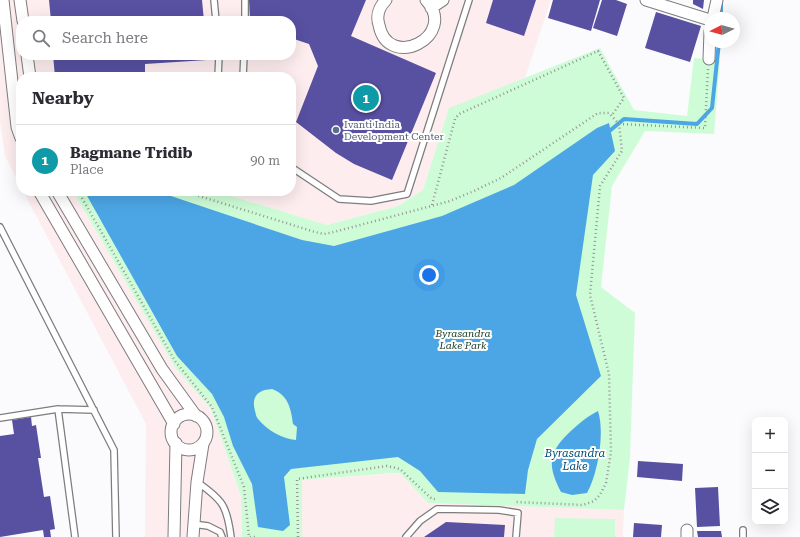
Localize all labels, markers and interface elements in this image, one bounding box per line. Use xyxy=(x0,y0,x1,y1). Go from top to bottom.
north arrow xyxy=(704,12,740,48)
search box xyxy=(16,16,296,60)
icon: search xyxy=(30,27,52,49)
text: Search here xyxy=(62,29,148,47)
pin: 1 xyxy=(353,83,379,113)
text: Nearby xyxy=(32,88,94,108)
place label: Ivanti India Development Center xyxy=(344,119,444,142)
marker: Ivanti India Development Center xyxy=(331,125,341,135)
text: Bagmane Tridib xyxy=(70,144,193,162)
text: 1 xyxy=(41,153,49,168)
text: 90 m xyxy=(250,153,280,168)
text: Place xyxy=(70,162,104,177)
your location xyxy=(419,265,439,285)
park label: Byrasandra Lake Park xyxy=(435,328,490,351)
map controls xyxy=(752,417,788,525)
button: + xyxy=(752,417,788,453)
water label: Byrasandra Lake xyxy=(544,447,606,473)
button: − xyxy=(752,453,788,489)
button: layers xyxy=(752,489,788,525)

